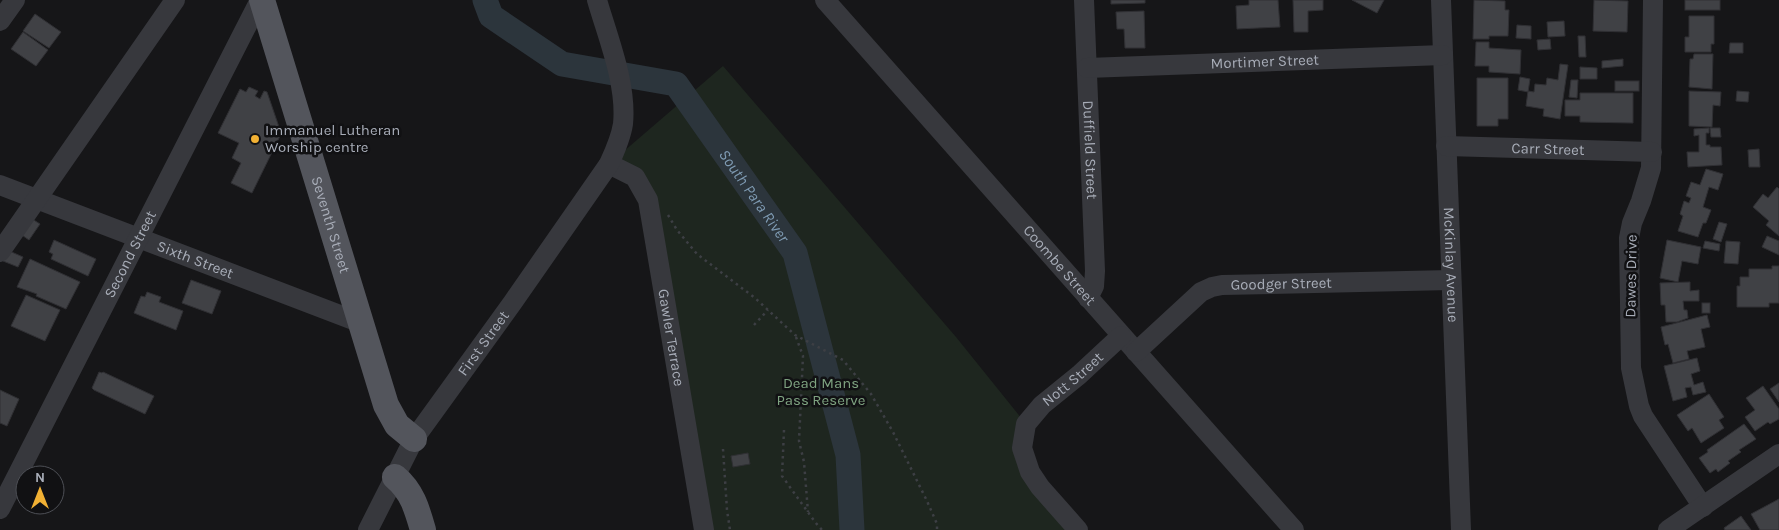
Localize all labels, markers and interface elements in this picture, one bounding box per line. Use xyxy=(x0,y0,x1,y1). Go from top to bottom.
street label: Mortimer Street xyxy=(1210,51,1320,72)
street label: Duffield Street xyxy=(1079,100,1101,200)
place label: Immanuel Lutheran Worship centre xyxy=(265,121,400,156)
marker: Immanuel Lutheran Worship centre xyxy=(249,133,261,145)
street label: Carr Street xyxy=(1511,139,1585,159)
water label: South Para River xyxy=(715,145,794,246)
street label: Seventh Street xyxy=(307,174,354,276)
street label: Second Street xyxy=(100,207,160,301)
street label: McKinlay Avenue xyxy=(1440,207,1462,323)
street label: Coombe Street xyxy=(1019,221,1100,309)
street label: Dawes Drive xyxy=(1621,234,1641,318)
street label: Sixth Street xyxy=(154,237,236,283)
street label: Goodger Street xyxy=(1230,274,1332,294)
street label: Gawler Terrace xyxy=(654,288,688,388)
street label: First Street xyxy=(454,307,513,379)
street label: Nott Street xyxy=(1039,348,1107,410)
park label: Dead Mans Pass Reserve xyxy=(776,374,866,409)
north arrow xyxy=(15,465,65,515)
text: N xyxy=(35,469,45,486)

